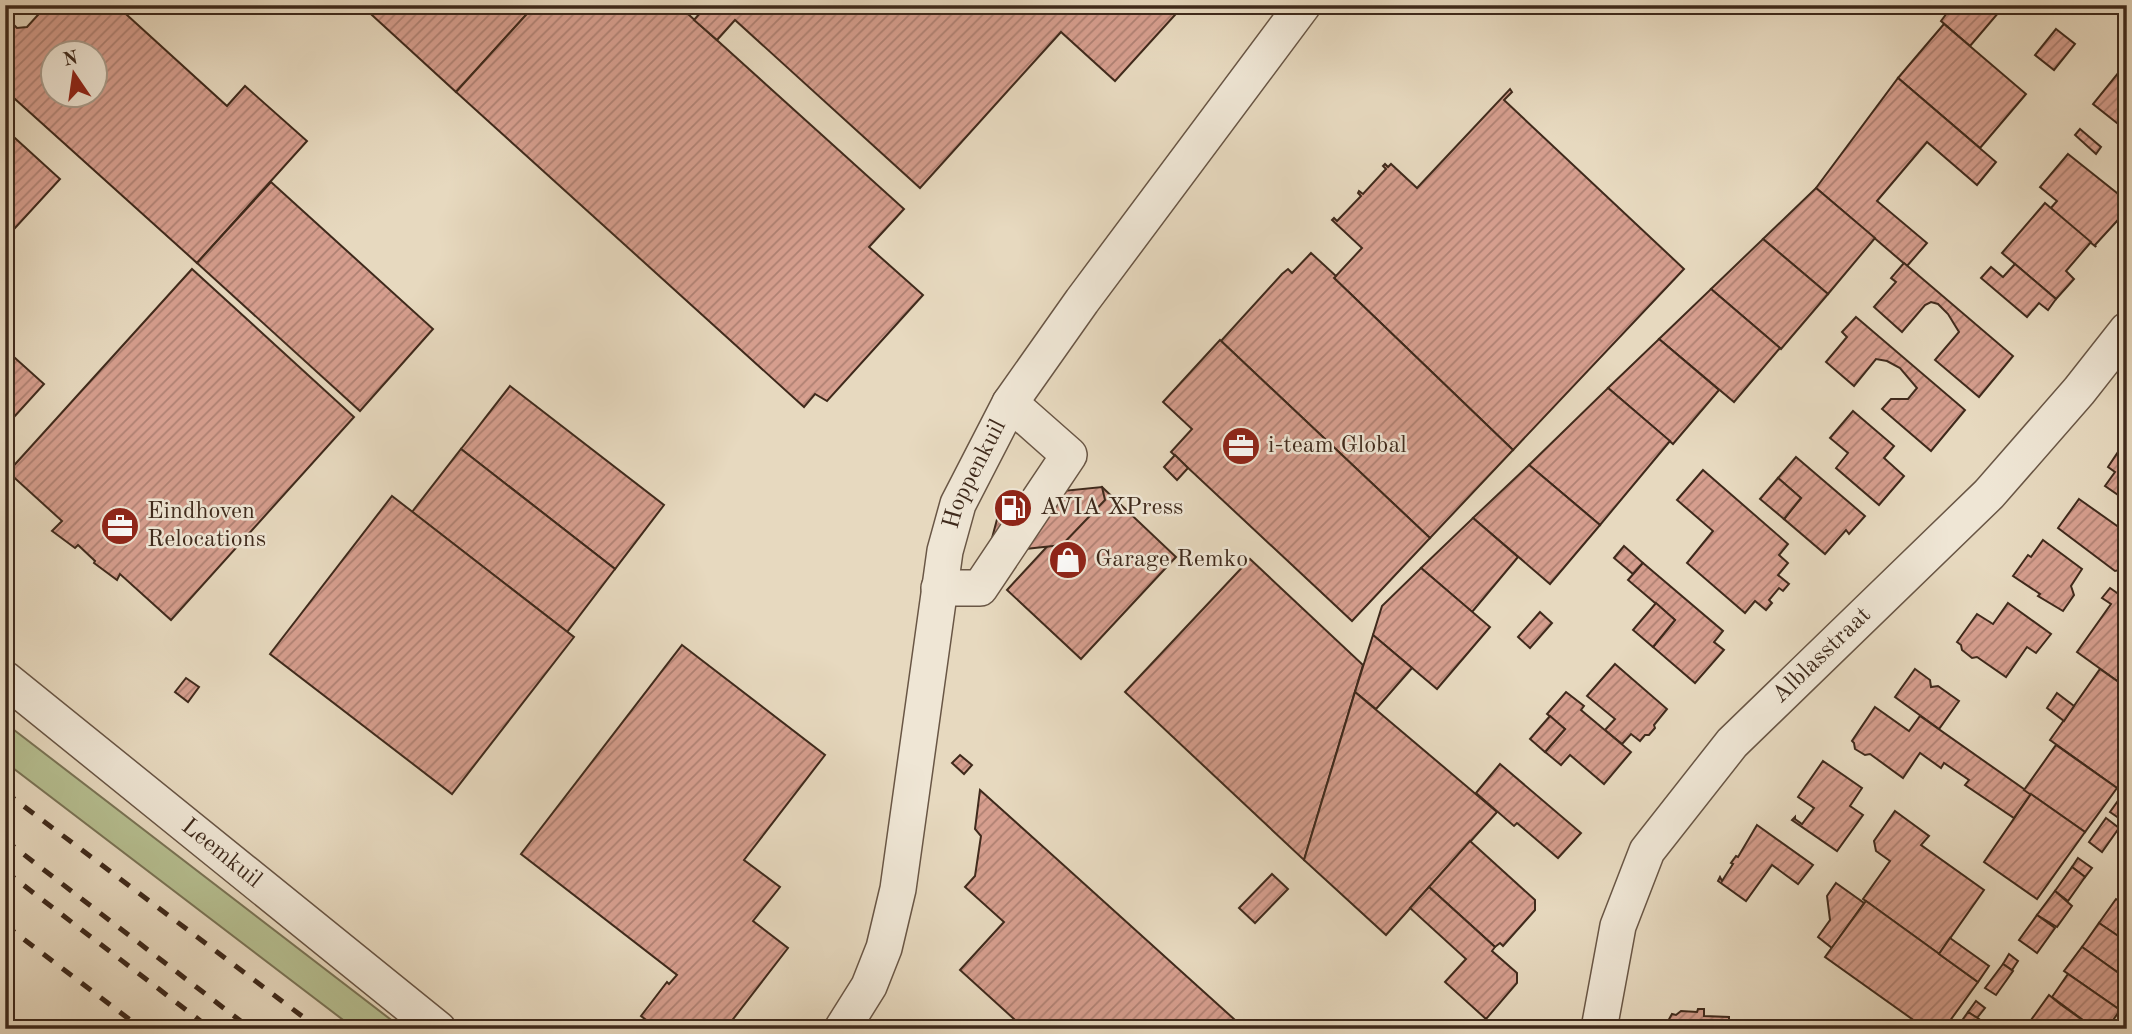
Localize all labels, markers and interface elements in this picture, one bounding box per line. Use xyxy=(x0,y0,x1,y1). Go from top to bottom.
north arrow xyxy=(38,38,108,108)
text: N xyxy=(62,49,80,71)
street label: Hoppenkuil xyxy=(940,416,1011,532)
office icon: i-team Global xyxy=(1220,425,1262,467)
place label: i-team Global xyxy=(1268,434,1407,458)
fuel station icon: AVIA XPress xyxy=(992,487,1034,529)
place label: AVIA XPress xyxy=(1040,496,1183,520)
place label: Eindhoven Relocations xyxy=(147,500,266,552)
office icon: Eindhoven Relocations xyxy=(99,505,141,547)
shop icon: Garage Remko xyxy=(1047,539,1089,581)
place label: Garage Remko xyxy=(1095,548,1248,572)
street label: Alblasstraat xyxy=(1768,603,1876,708)
street label: Leemkuil xyxy=(177,814,266,893)

